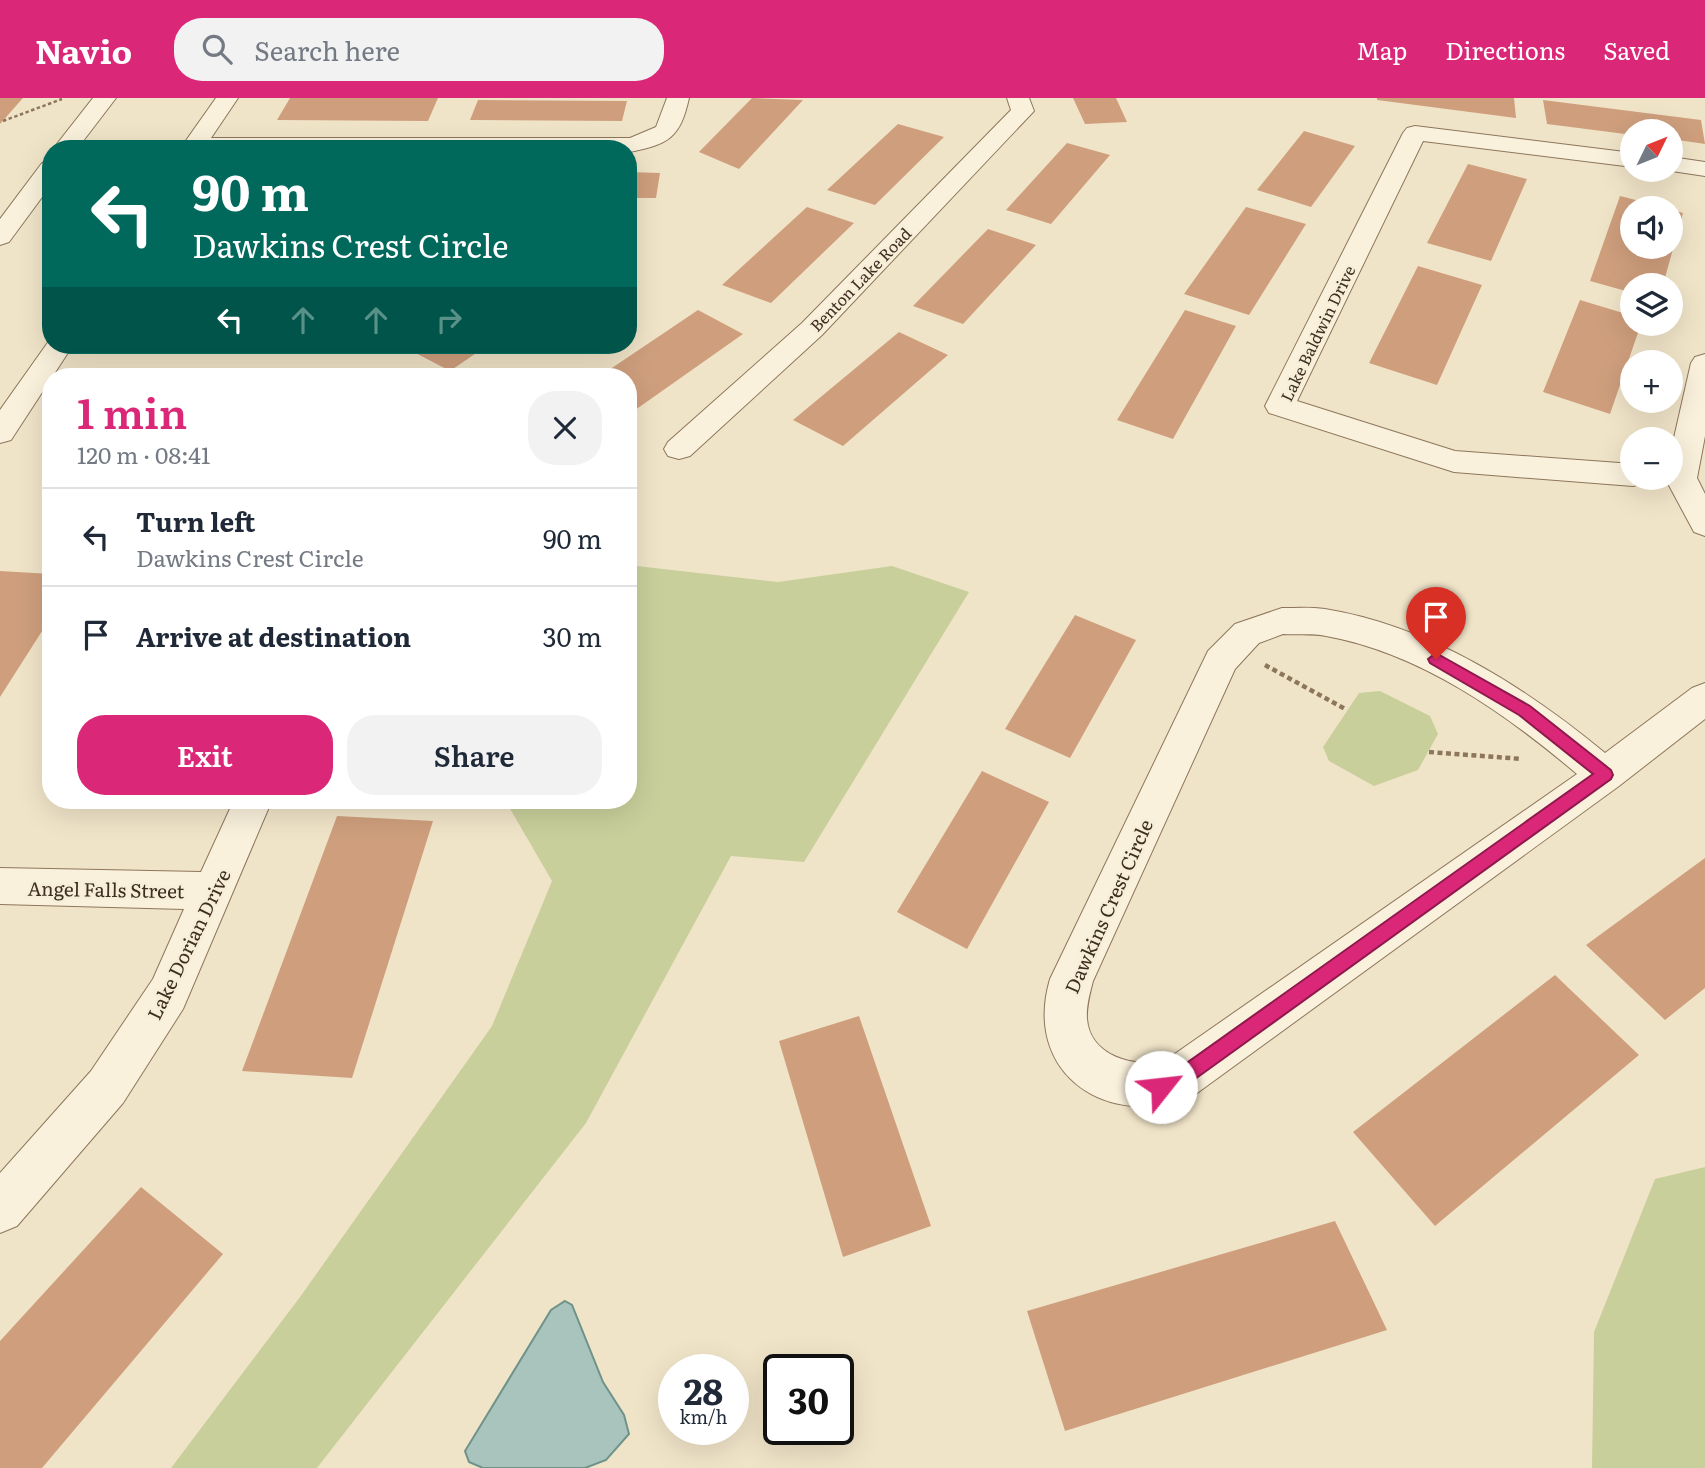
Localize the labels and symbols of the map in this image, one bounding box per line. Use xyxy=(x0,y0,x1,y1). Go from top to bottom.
north arrow xyxy=(1620,119,1684,182)
street label: Benton Lake Road xyxy=(804,221,916,337)
street label: Lake Baldwin Drive xyxy=(1274,261,1360,405)
pin xyxy=(1406,587,1466,659)
street label: Dawkins Crest Circle xyxy=(1057,814,1159,998)
street label: Lake Dorian Drive xyxy=(139,864,237,1024)
street label: Angel Falls Street xyxy=(27,874,185,904)
position arrow xyxy=(1124,1050,1198,1124)
speed limit sign: 30 xyxy=(763,1354,854,1445)

